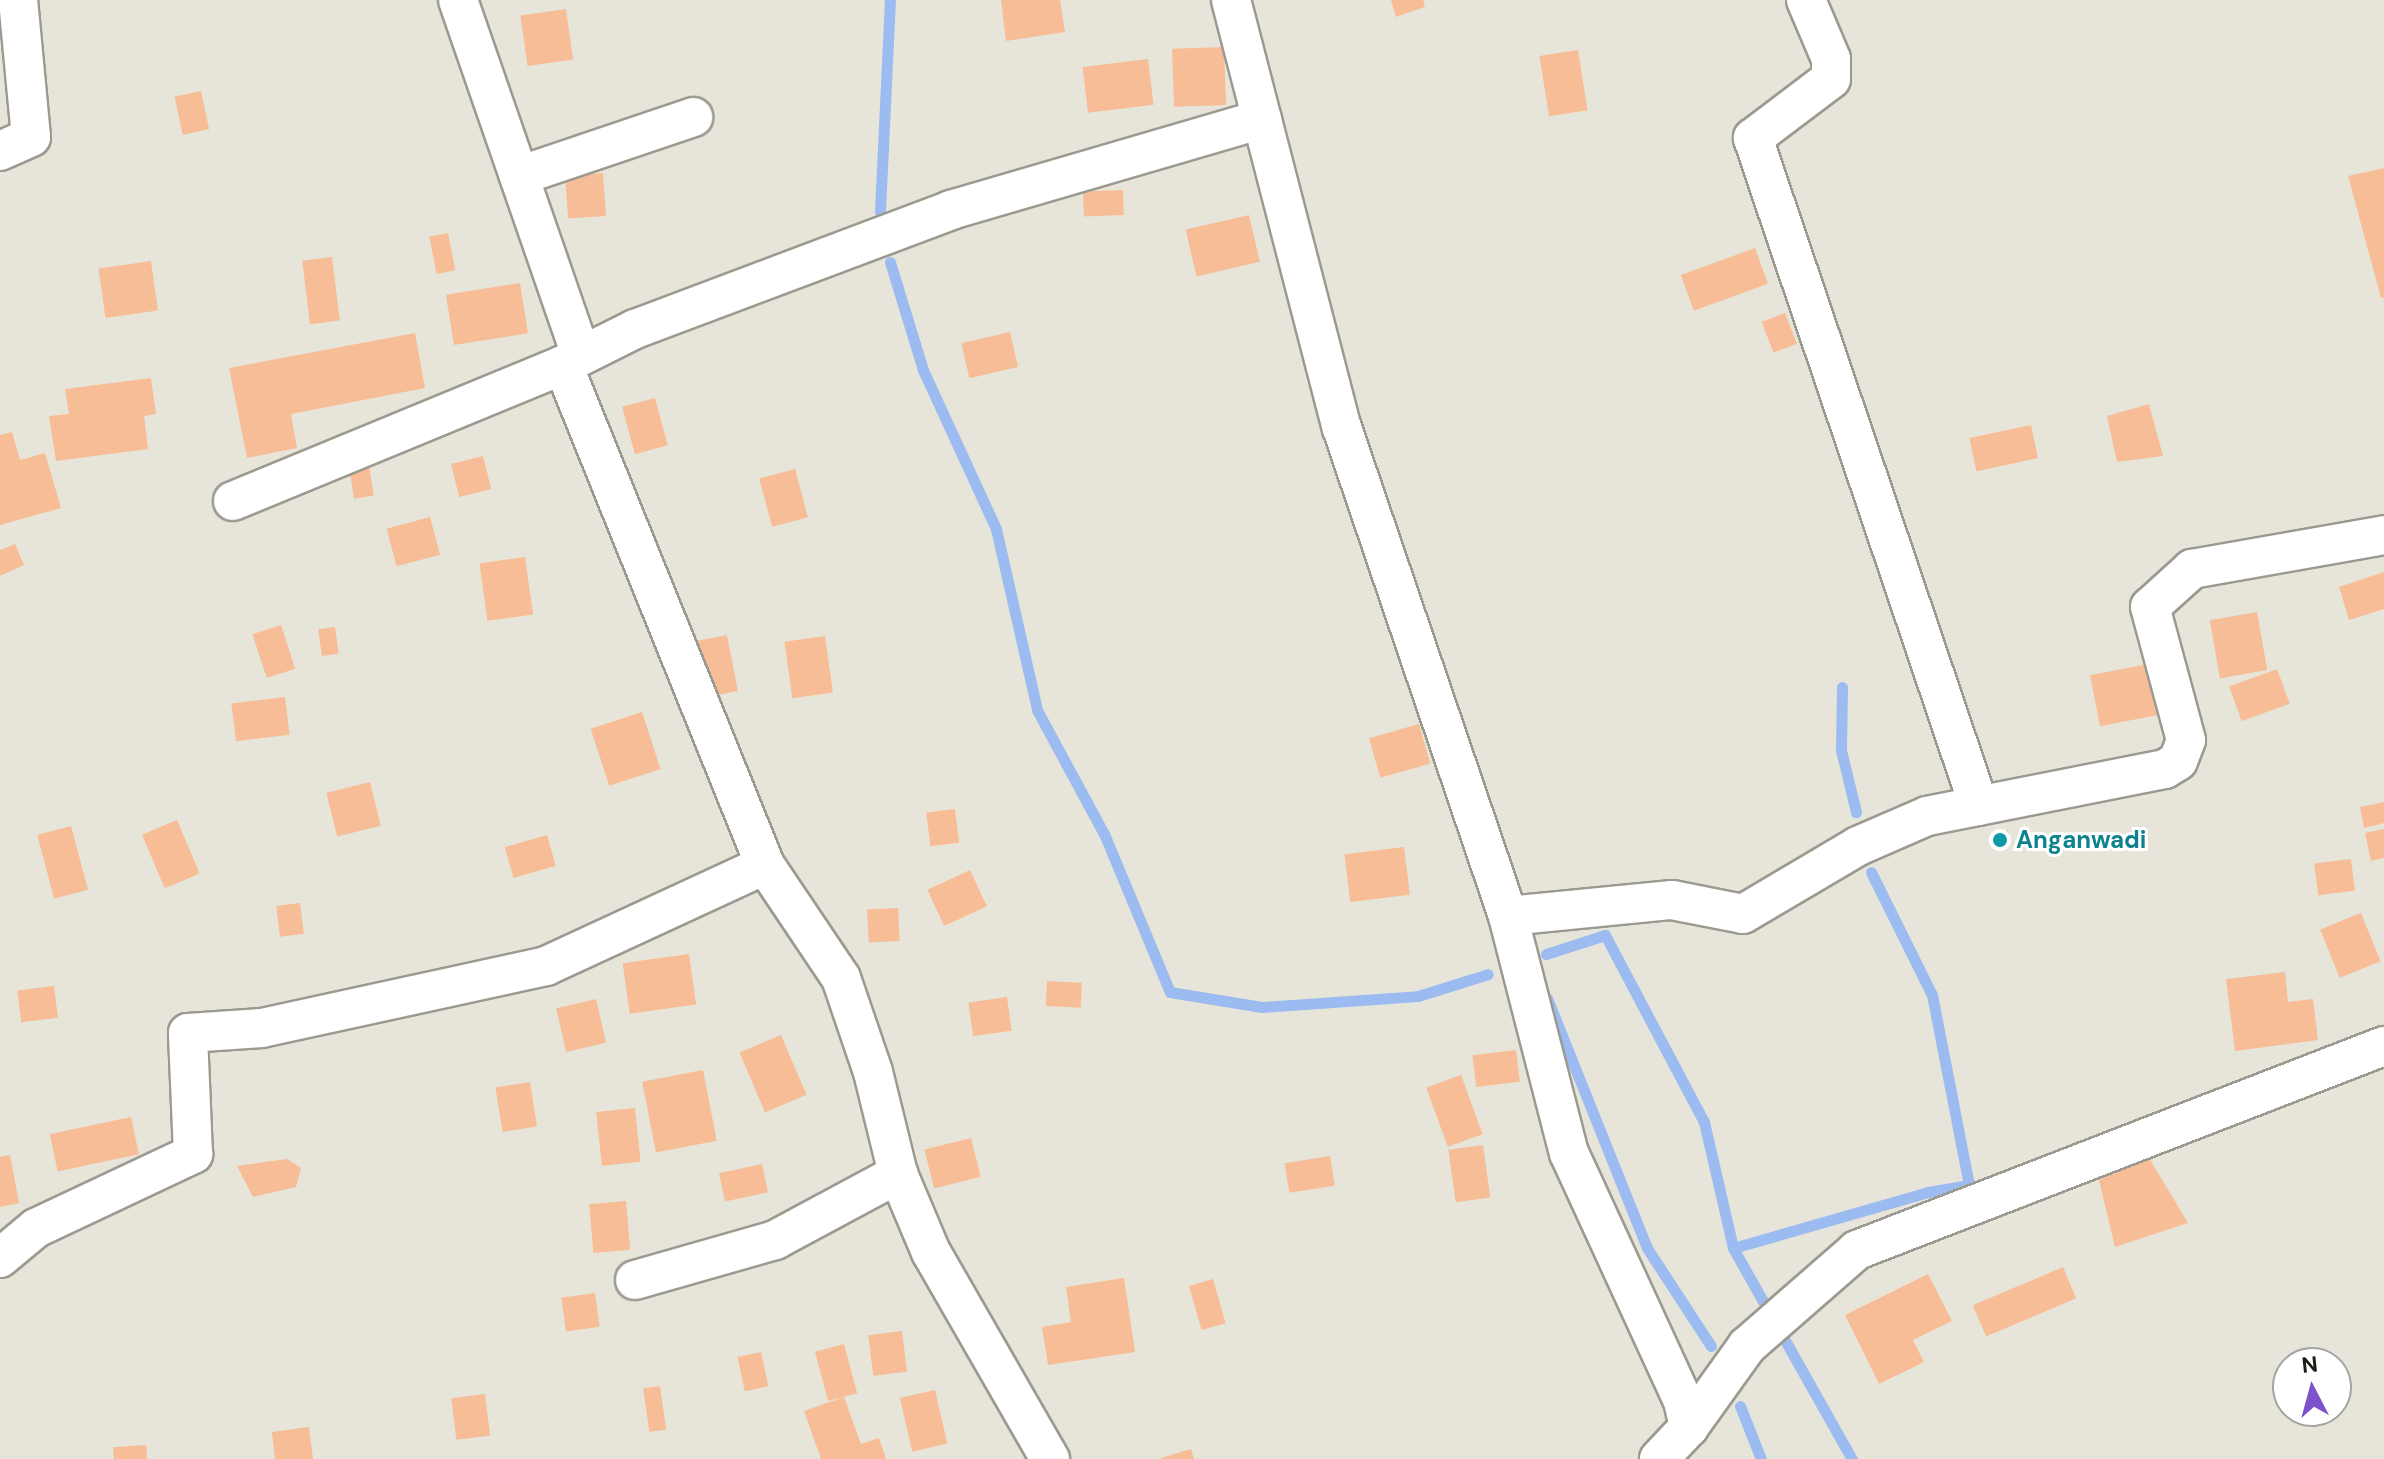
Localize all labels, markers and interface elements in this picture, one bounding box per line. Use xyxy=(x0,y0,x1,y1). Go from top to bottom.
place label: Anganwadi xyxy=(2016,826,2146,854)
marker: Anganwadi xyxy=(1991,831,2009,849)
north arrow xyxy=(2272,1347,2352,1427)
text: N xyxy=(2300,1349,2319,1380)

